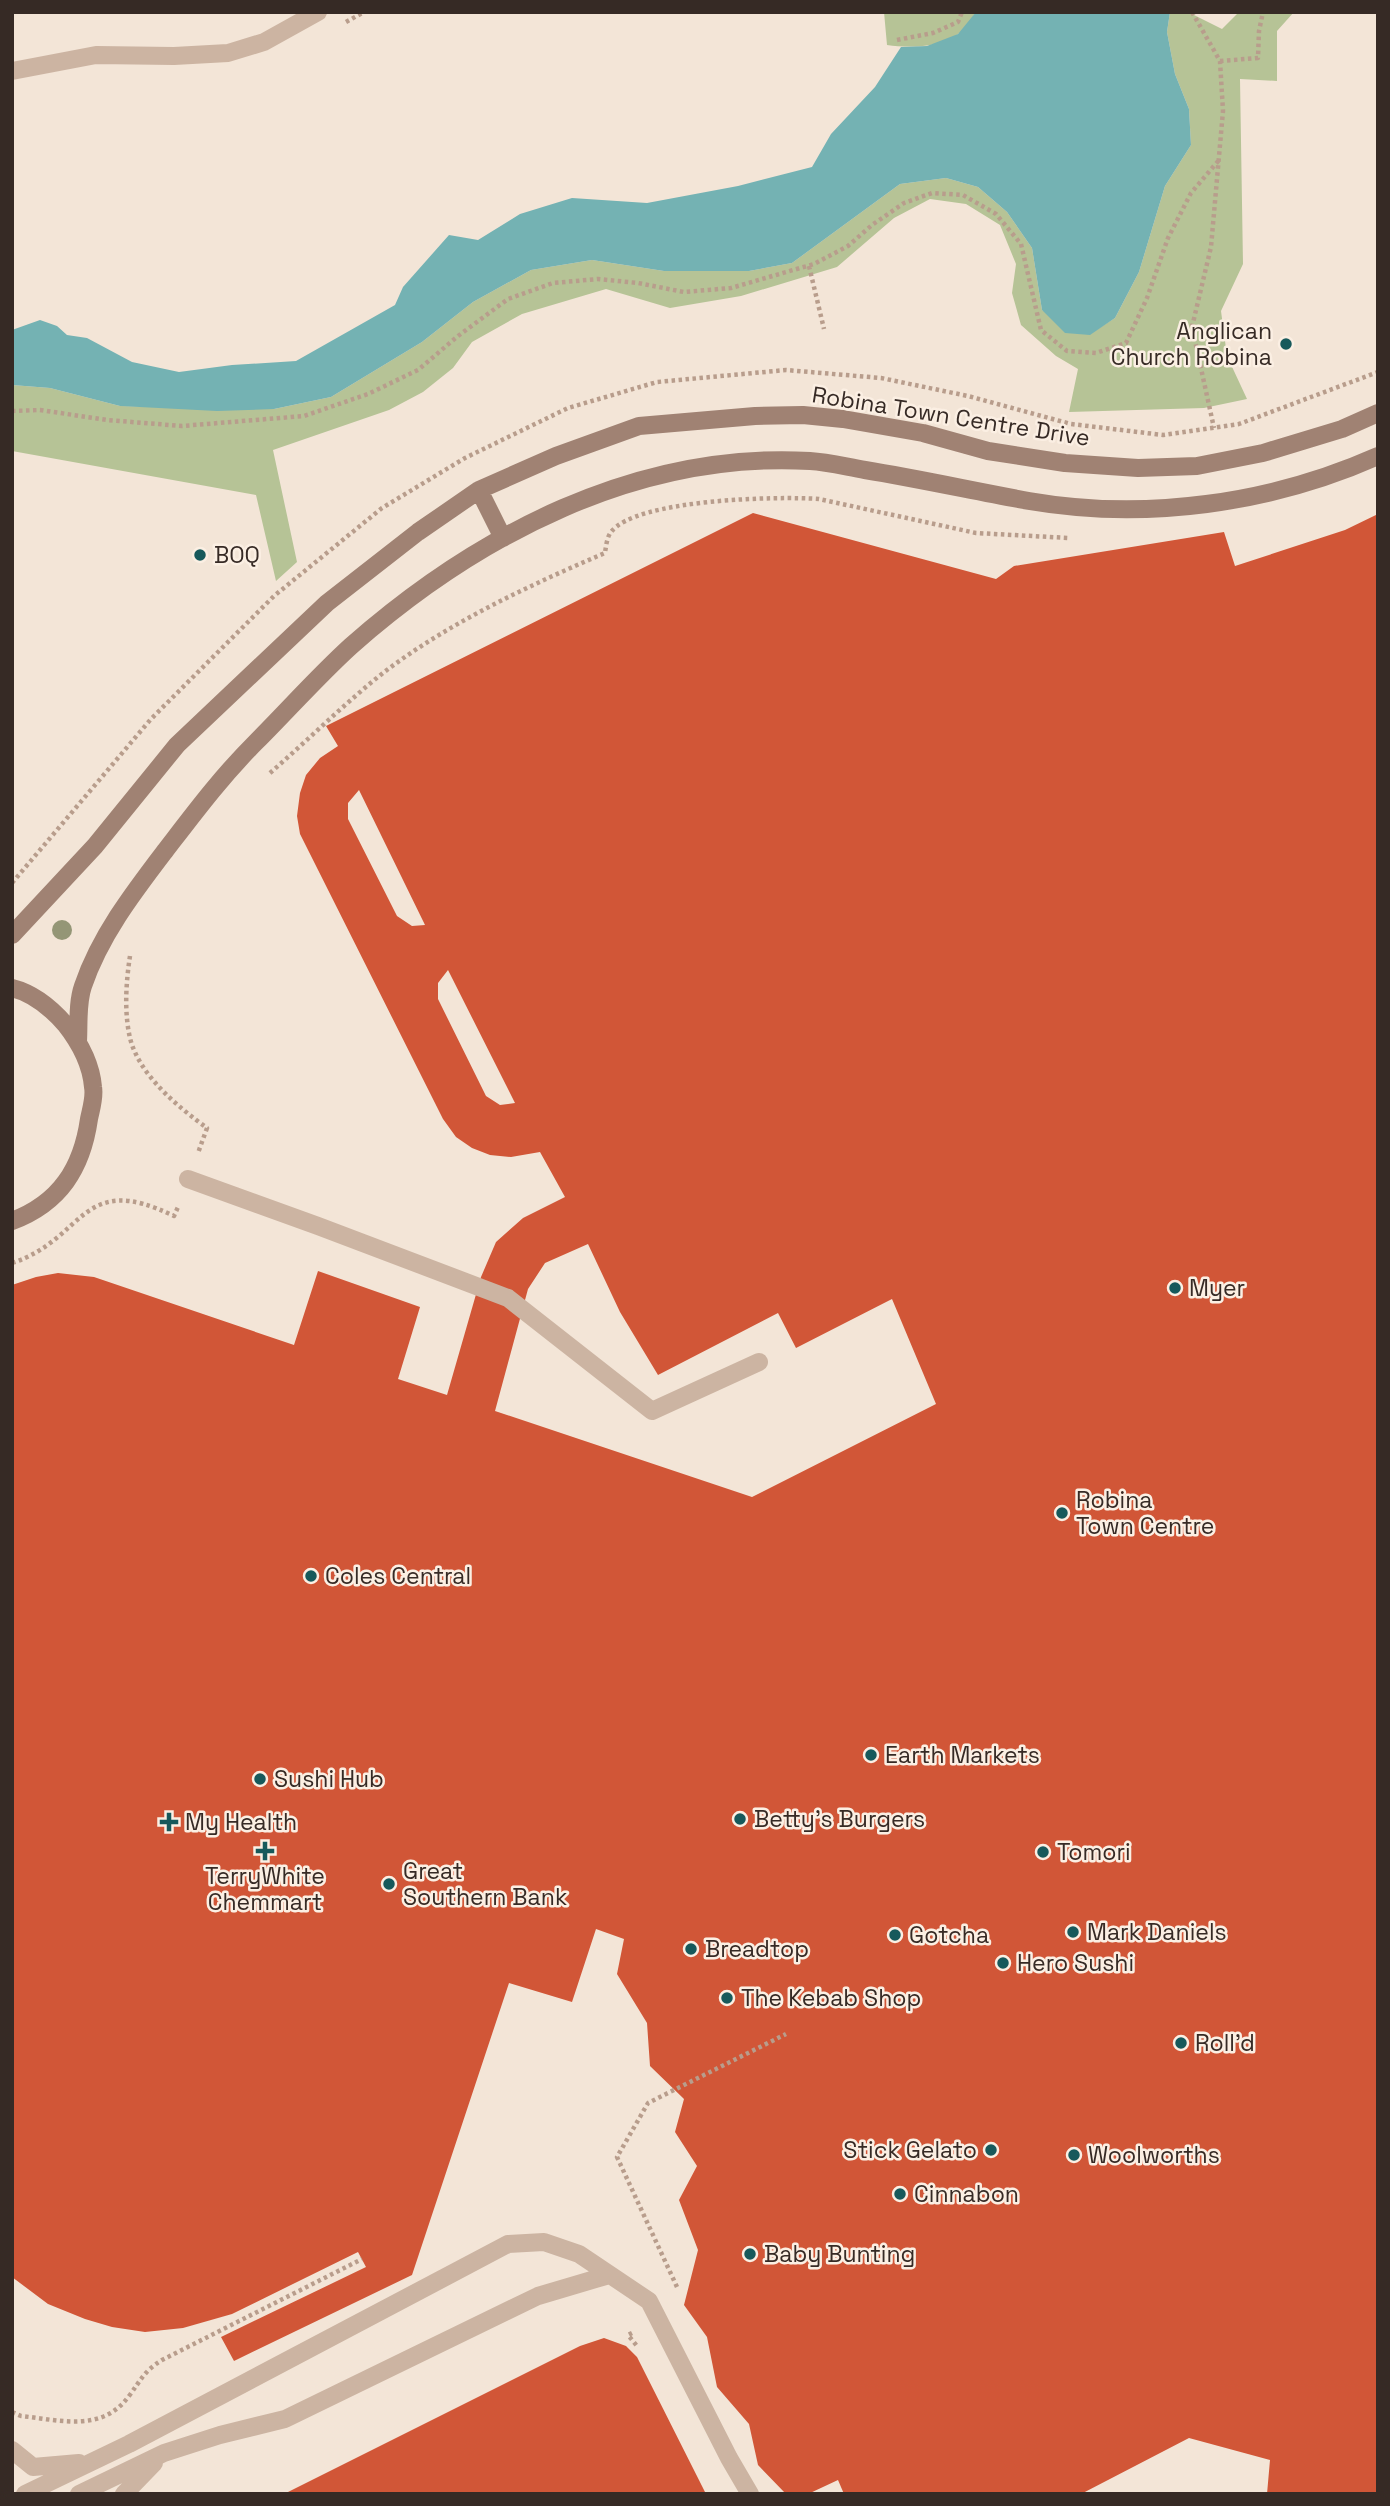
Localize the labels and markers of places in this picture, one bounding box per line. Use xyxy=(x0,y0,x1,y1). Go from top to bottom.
place label: Anglican Church Robina xyxy=(1111,316,1272,372)
marker: Anglican Church Robina xyxy=(1278,336,1294,352)
place label: BOQ xyxy=(214,540,260,570)
marker: BOQ xyxy=(192,547,208,563)
place label: Myer xyxy=(1189,1273,1245,1303)
marker: Myer xyxy=(1167,1280,1183,1296)
place label: Robina Town Centre xyxy=(1076,1485,1214,1541)
marker: Robina Town Centre xyxy=(1054,1505,1070,1521)
place label: Coles Central xyxy=(325,1561,471,1591)
marker: Coles Central xyxy=(303,1568,319,1584)
place label: Earth Markets xyxy=(885,1740,1040,1770)
marker: Earth Markets xyxy=(863,1747,879,1763)
place label: Sushi Hub xyxy=(274,1764,384,1794)
marker: Sushi Hub xyxy=(252,1771,268,1787)
place label: Betty's Burgers xyxy=(754,1804,925,1834)
place label: My Health xyxy=(185,1807,297,1837)
marker: Betty's Burgers xyxy=(732,1811,748,1827)
marker: My Health xyxy=(159,1812,179,1832)
place label: Tomori xyxy=(1057,1837,1131,1867)
marker: TerryWhite Chemmart xyxy=(257,1843,273,1859)
marker: Tomori xyxy=(1035,1844,1051,1860)
place label: Great Southern Bank xyxy=(403,1856,567,1912)
place label: TerryWhite Chemmart xyxy=(205,1861,325,1917)
marker: Great Southern Bank xyxy=(381,1876,397,1892)
place label: Mark Daniels xyxy=(1087,1917,1227,1947)
place label: Gotcha xyxy=(909,1920,989,1950)
marker: Mark Daniels xyxy=(1065,1924,1081,1940)
marker: Gotcha xyxy=(887,1927,903,1943)
place label: Breadtop xyxy=(705,1934,809,1964)
marker: Breadtop xyxy=(683,1941,699,1957)
place label: Hero Sushi xyxy=(1017,1948,1134,1978)
marker: Hero Sushi xyxy=(995,1955,1011,1971)
place label: The Kebab Shop xyxy=(741,1983,921,2013)
marker: The Kebab Shop xyxy=(719,1990,735,2006)
place label: Roll'd xyxy=(1195,2028,1255,2058)
marker: Roll'd xyxy=(1173,2035,1189,2051)
place label: Stick Gelato xyxy=(843,2135,977,2165)
place label: Woolworths xyxy=(1088,2140,1220,2170)
marker: Stick Gelato xyxy=(983,2142,999,2158)
marker: Woolworths xyxy=(1066,2147,1082,2163)
place label: Cinnabon xyxy=(914,2179,1019,2209)
marker: Cinnabon xyxy=(892,2186,908,2202)
place label: Baby Bunting xyxy=(764,2239,915,2269)
marker: Baby Bunting xyxy=(742,2246,758,2262)

